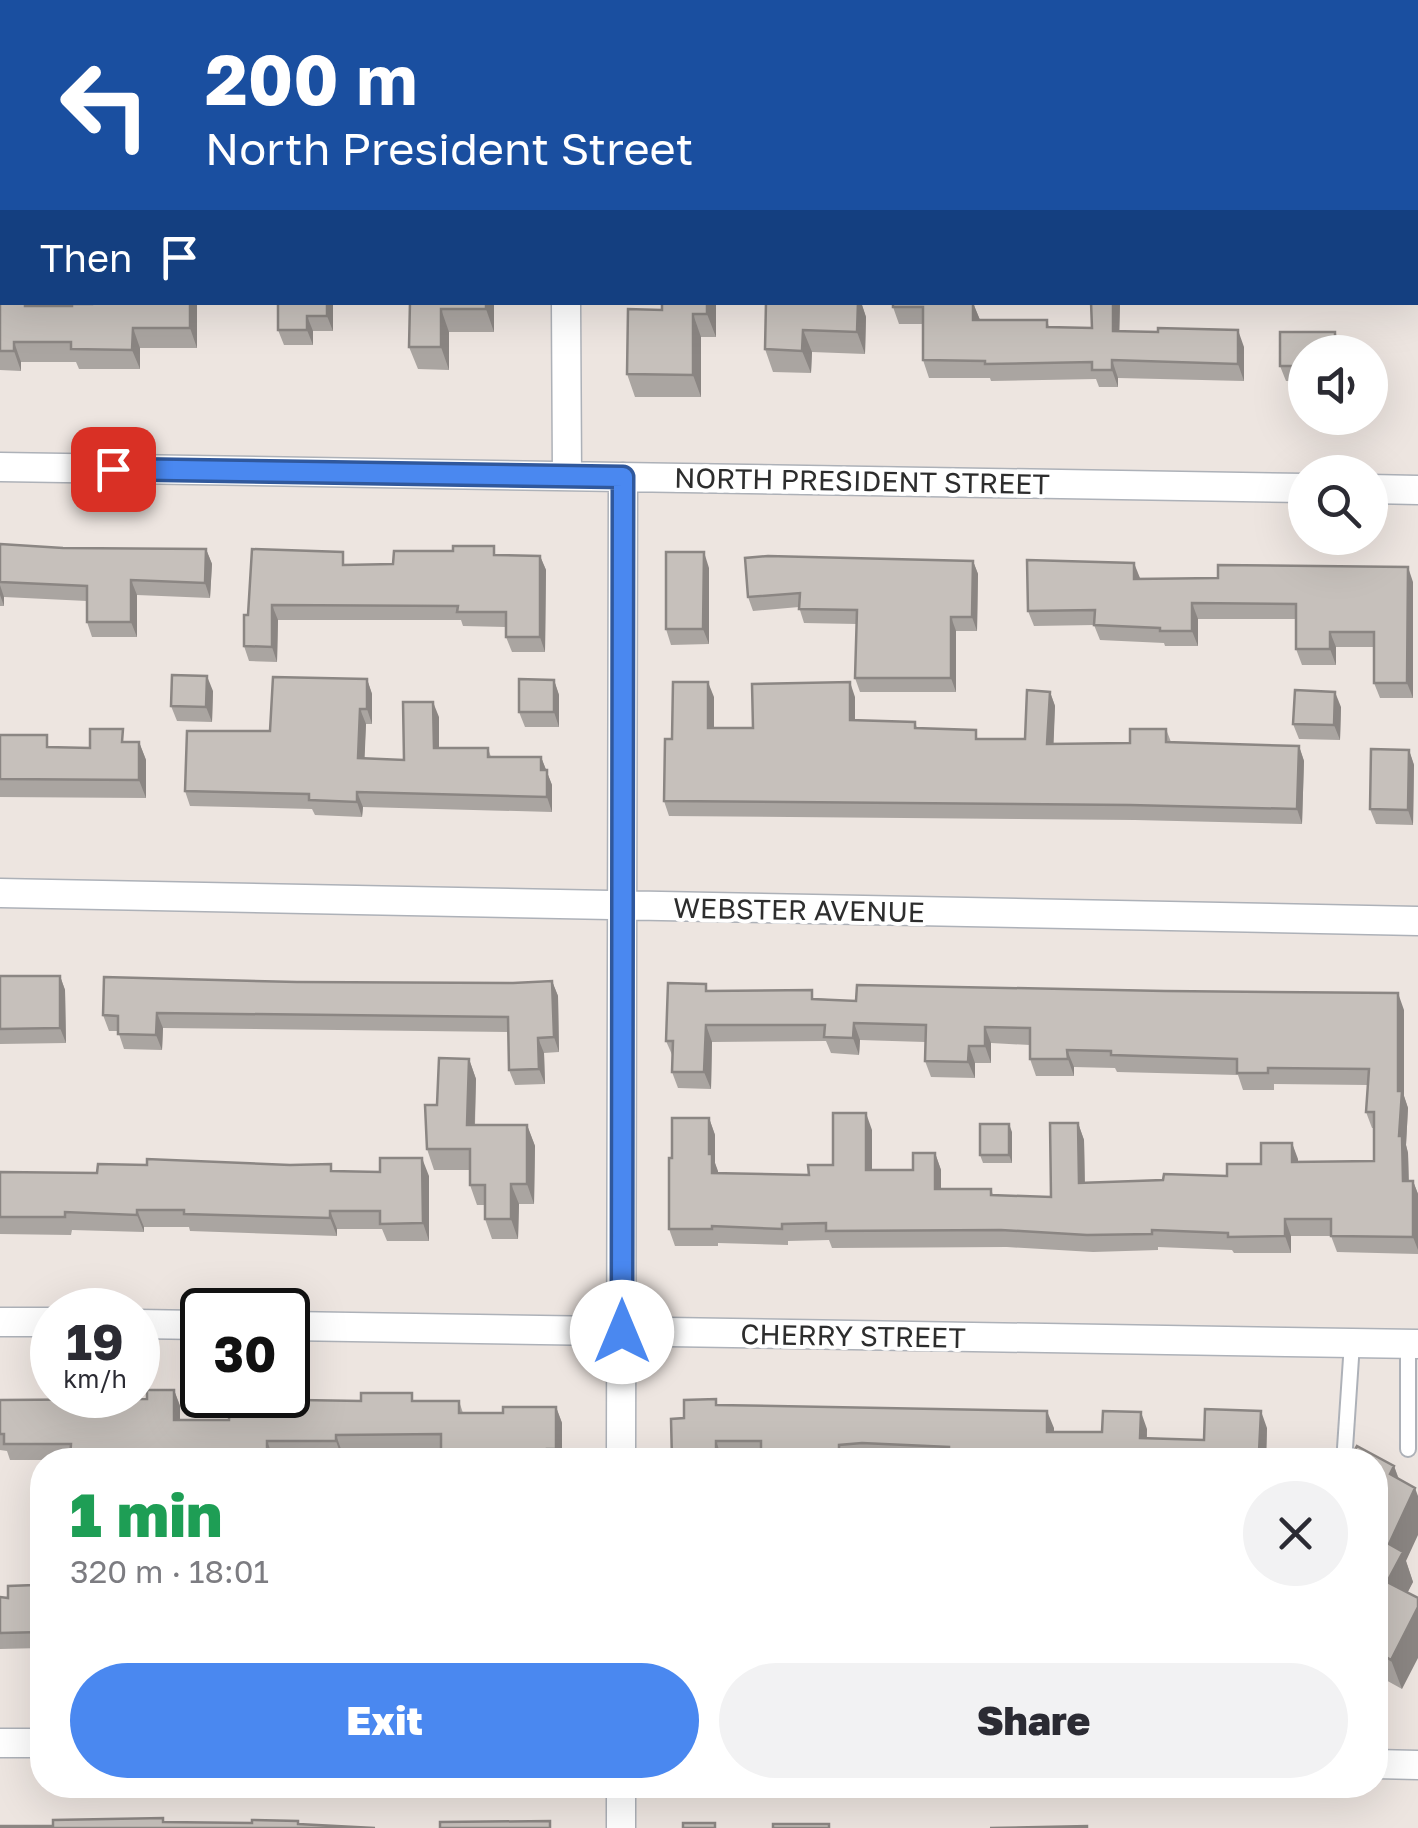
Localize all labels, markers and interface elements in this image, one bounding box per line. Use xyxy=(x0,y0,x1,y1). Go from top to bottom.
text: 200 m xyxy=(205,36,417,120)
icon: left xyxy=(40,40,170,170)
text: North President Street xyxy=(205,121,694,175)
icon: arrive xyxy=(152,230,207,285)
text: Then xyxy=(40,235,132,280)
map controls xyxy=(1288,335,1388,555)
button: sound xyxy=(1288,335,1388,435)
pin xyxy=(71,427,156,512)
icon: arrive xyxy=(86,442,141,497)
button: search xyxy=(1288,455,1388,555)
street label: NORTH PRESIDENT STREET xyxy=(674,461,1050,500)
street label: WEBSTER AVENUE xyxy=(673,891,925,928)
position arrow xyxy=(570,1280,674,1384)
speed limit sign: 30 xyxy=(180,1288,310,1418)
text: 19 xyxy=(66,1311,124,1371)
street label: CHERRY STREET xyxy=(740,1317,966,1354)
text: km/h xyxy=(63,1363,127,1394)
text: 1 min xyxy=(70,1478,222,1550)
button: close xyxy=(1243,1481,1348,1586)
text: 320 m · 18:01 xyxy=(70,1552,269,1590)
button: Exit xyxy=(70,1663,699,1778)
button: Share xyxy=(719,1663,1348,1778)

